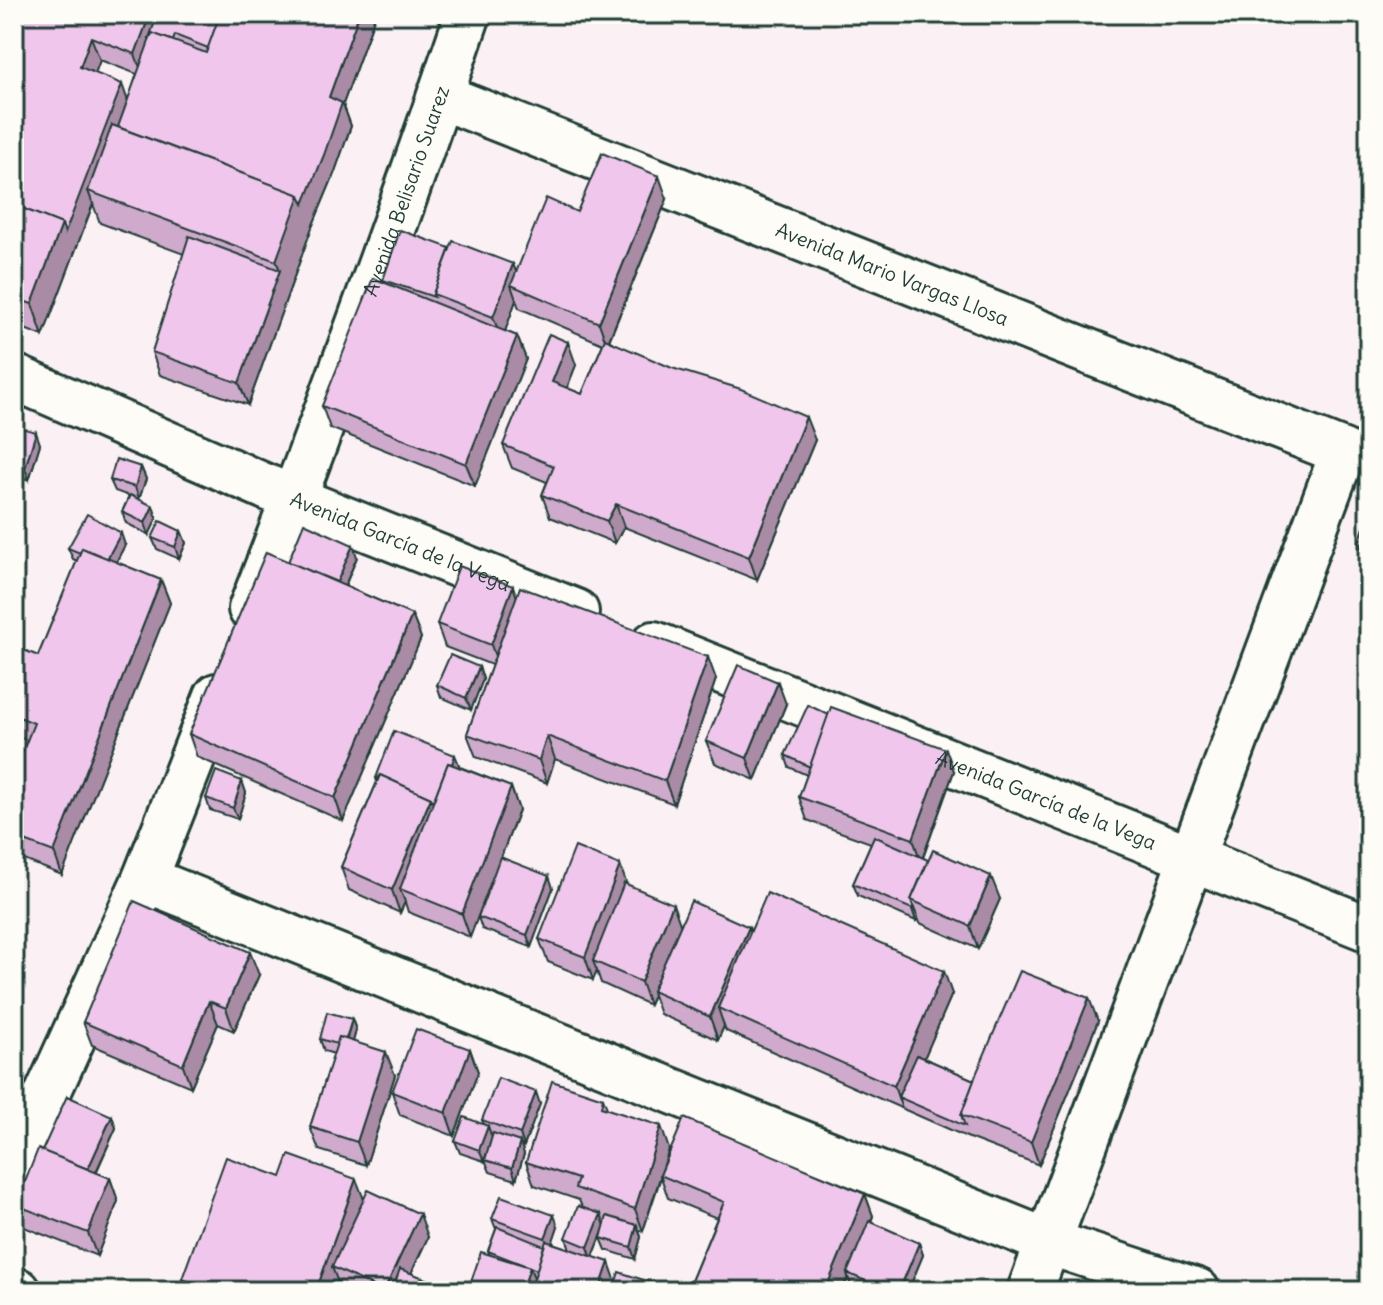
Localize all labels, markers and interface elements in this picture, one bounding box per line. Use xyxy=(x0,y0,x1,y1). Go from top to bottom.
street label: Avenida Belisario Suarez xyxy=(357,82,454,299)
street label: Avenida Mario Vargas Llosa xyxy=(772,217,1012,331)
street label: Avenida García de la Vega xyxy=(287,486,514,596)
street label: Avenida García de la Vega xyxy=(932,745,1160,855)

